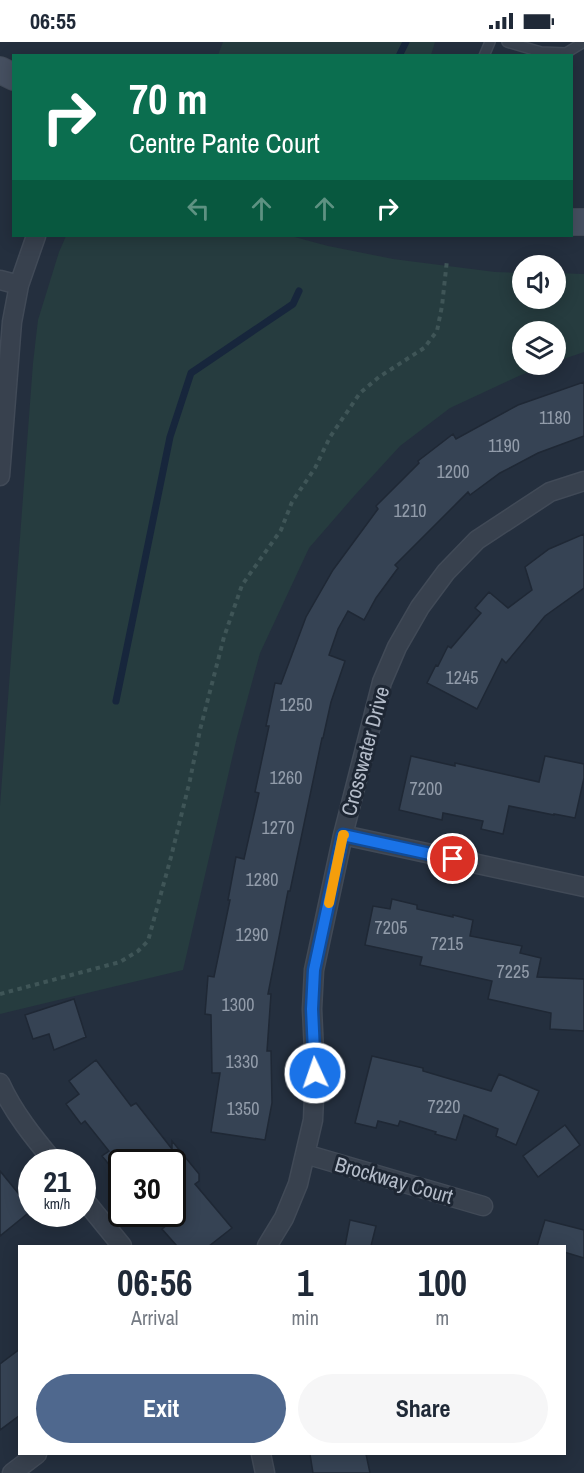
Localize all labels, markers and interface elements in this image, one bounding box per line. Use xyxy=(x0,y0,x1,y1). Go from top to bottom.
text: 06:55 xyxy=(30,6,76,36)
text: 70 m xyxy=(129,71,208,127)
icon: right xyxy=(30,78,108,156)
text: Centre Pante Court xyxy=(129,125,320,161)
icon: left xyxy=(182,192,215,225)
icon: ahead xyxy=(245,192,278,225)
icon: ahead xyxy=(308,192,341,225)
icon: right xyxy=(371,192,404,225)
map controls xyxy=(512,255,566,375)
button: sound xyxy=(512,255,566,309)
button: layers xyxy=(512,321,566,375)
house number: 1180 xyxy=(539,405,571,430)
house number: 1190 xyxy=(488,433,520,458)
house number: 1200 xyxy=(437,459,469,484)
house number: 1210 xyxy=(394,498,426,523)
house number: 1245 xyxy=(446,665,478,690)
street label: Crosswater Drive xyxy=(334,683,396,819)
house number: 1250 xyxy=(280,692,312,717)
house number: 1260 xyxy=(270,765,302,790)
house number: 7200 xyxy=(410,776,442,801)
house number: 1270 xyxy=(262,815,294,840)
pin xyxy=(427,833,478,884)
icon: arrive xyxy=(436,842,469,875)
house number: 1280 xyxy=(246,867,278,892)
house number: 7205 xyxy=(375,915,407,940)
house number: 1290 xyxy=(236,922,268,947)
house number: 7215 xyxy=(431,931,463,956)
house number: 7225 xyxy=(497,959,529,984)
house number: 1300 xyxy=(222,992,254,1017)
position arrow xyxy=(283,1041,347,1105)
house number: 1330 xyxy=(226,1049,258,1074)
house number: 7220 xyxy=(428,1094,460,1119)
house number: 1350 xyxy=(227,1096,259,1121)
speed limit sign: 30 xyxy=(108,1149,186,1227)
street label: Brockway Court xyxy=(332,1149,457,1211)
text: 21 xyxy=(43,1161,71,1201)
text: km/h xyxy=(44,1193,70,1214)
text: 06:56 xyxy=(117,1259,192,1307)
text: 1 xyxy=(297,1259,313,1307)
text: 100 xyxy=(418,1259,467,1307)
text: Arrival xyxy=(131,1304,178,1331)
text: min xyxy=(291,1304,319,1331)
text: m xyxy=(436,1304,449,1331)
button: Exit xyxy=(36,1374,286,1443)
button: Share xyxy=(298,1374,548,1443)

